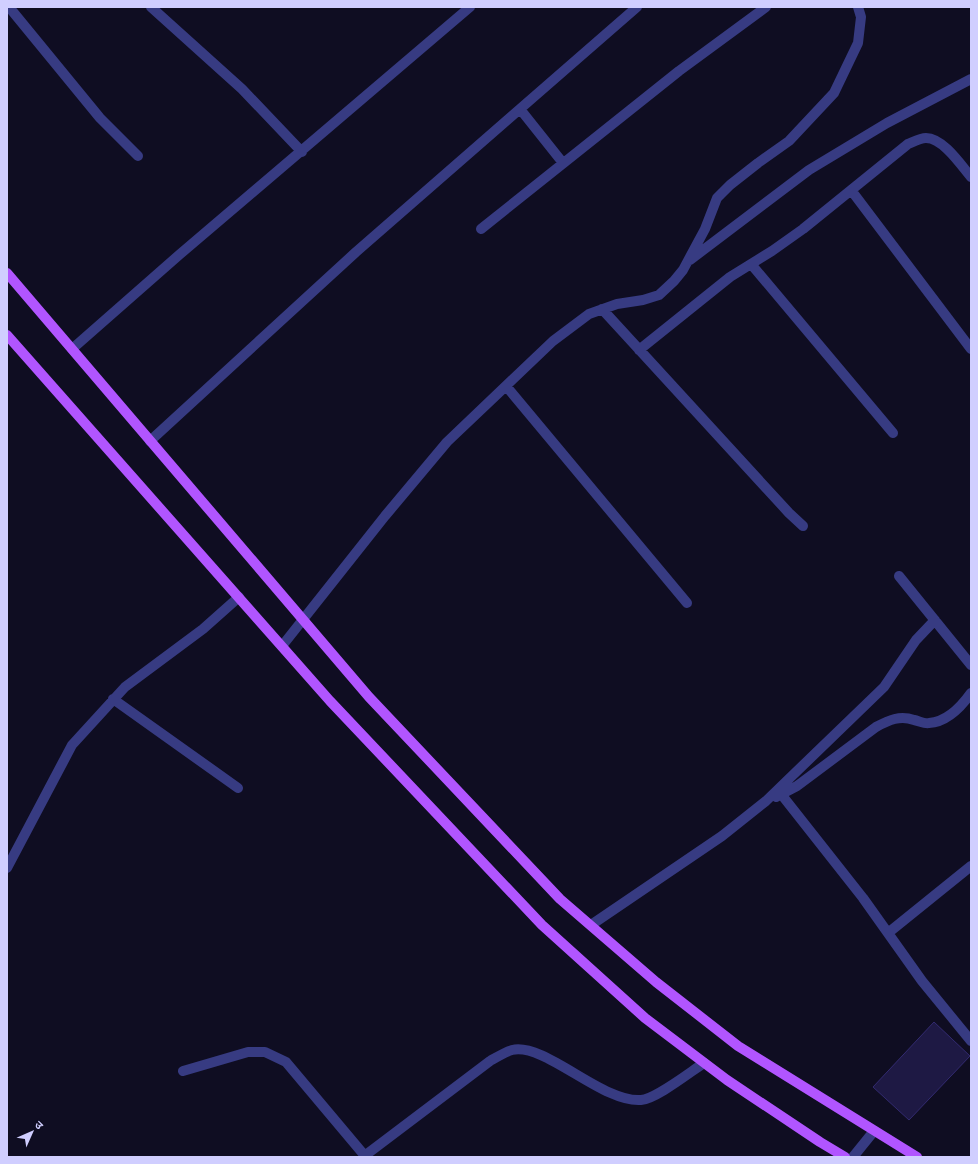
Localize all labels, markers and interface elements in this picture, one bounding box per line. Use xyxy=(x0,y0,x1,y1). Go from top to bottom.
north arrow xyxy=(12,1112,52,1152)
text: उ xyxy=(32,1118,46,1133)

